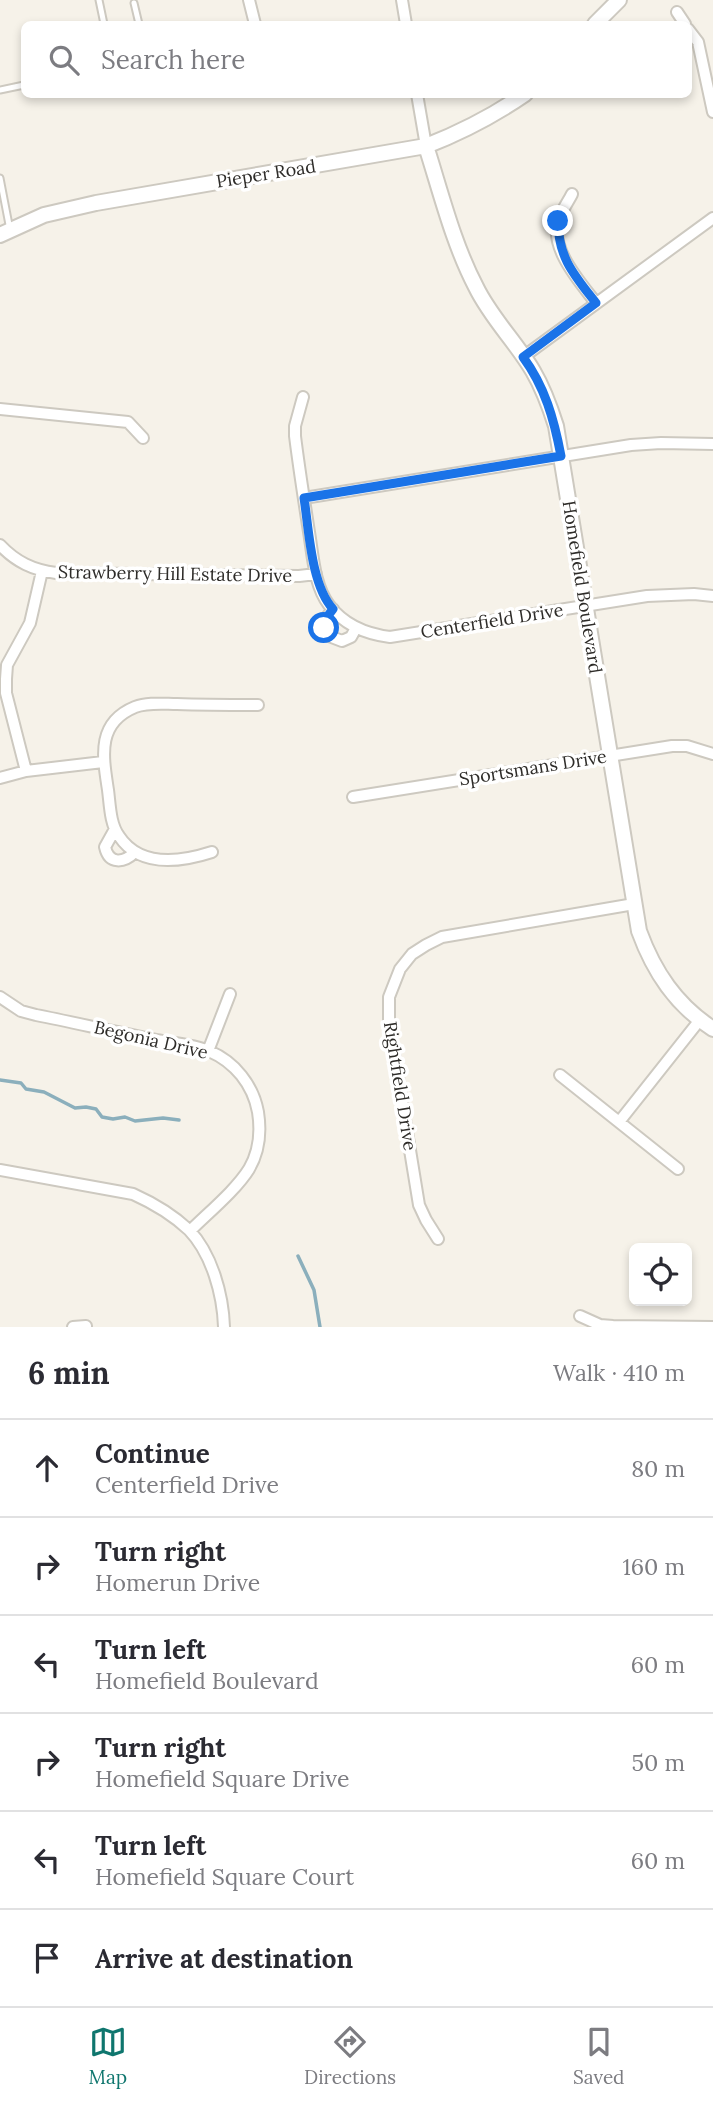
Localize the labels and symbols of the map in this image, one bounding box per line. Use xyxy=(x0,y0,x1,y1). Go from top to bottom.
street label: Pieper Road xyxy=(214,154,318,193)
route end xyxy=(542,205,573,236)
street label: Homefield Boulevard xyxy=(557,499,608,675)
street label: Strawberry Hill Estate Drive xyxy=(58,560,293,587)
street label: Centerfield Drive xyxy=(419,598,565,643)
route start xyxy=(308,612,339,643)
street label: Sportsmans Drive xyxy=(458,744,609,791)
street label: Begonia Drive xyxy=(92,1015,211,1064)
street label: Rightfield Drive xyxy=(379,1020,422,1153)

